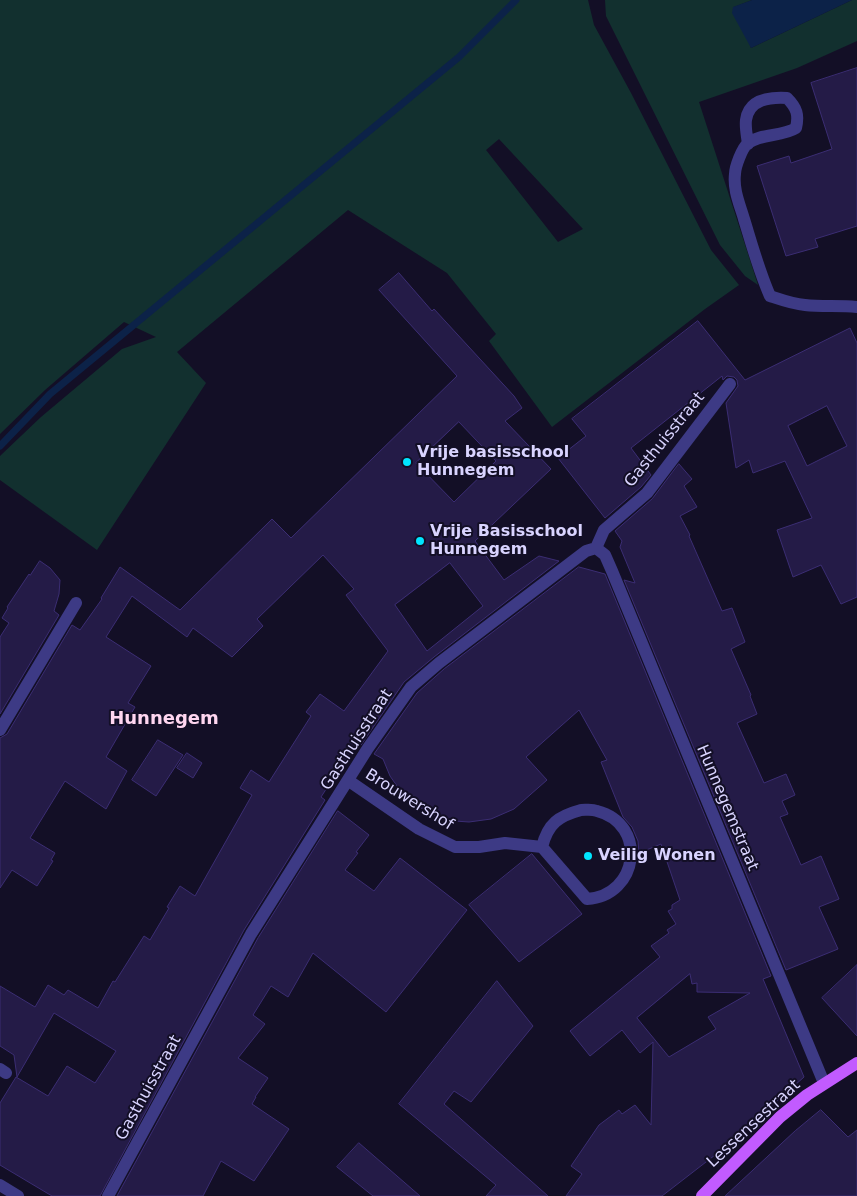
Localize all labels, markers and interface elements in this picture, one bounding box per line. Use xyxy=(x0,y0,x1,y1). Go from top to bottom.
street label: Gasthuisstraat xyxy=(621,389,709,491)
place label: Vrije basisschool Hunnegem xyxy=(417,443,569,481)
marker: Vrije basisschool Hunnegem xyxy=(401,456,413,468)
place label: Vrije Basisschool Hunnegem xyxy=(430,522,583,560)
marker: Vrije Basisschool Hunnegem xyxy=(414,535,426,547)
street label: Gasthuisstraat xyxy=(317,686,397,794)
district label: Hunnegem xyxy=(109,708,219,730)
street label: Hunnegemstraat xyxy=(692,742,762,874)
street label: Brouwershof xyxy=(361,765,457,835)
place label: Veilig Wonen xyxy=(598,846,716,866)
marker: Veilig Wonen xyxy=(582,850,594,862)
street label: Gasthuisstraat xyxy=(112,1032,186,1144)
street label: Lessensestraat xyxy=(703,1076,805,1172)

